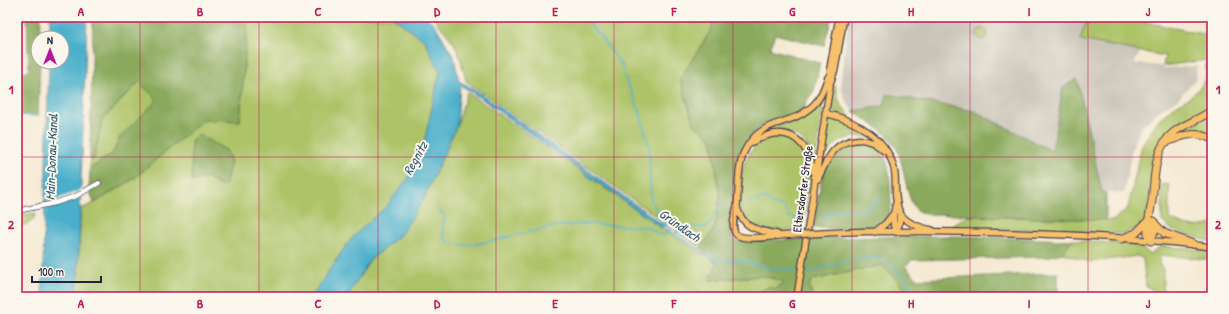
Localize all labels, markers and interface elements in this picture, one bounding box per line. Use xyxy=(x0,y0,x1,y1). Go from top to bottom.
text: A xyxy=(78,2,85,20)
text: B xyxy=(197,2,204,20)
text: C xyxy=(314,2,322,20)
text: D xyxy=(434,2,441,20)
text: E xyxy=(552,2,558,20)
text: F xyxy=(671,2,678,20)
text: G xyxy=(789,2,796,20)
text: H xyxy=(908,2,914,20)
text: I xyxy=(1027,2,1031,20)
text: J xyxy=(1146,2,1151,20)
north arrow xyxy=(30,30,70,70)
text: N xyxy=(47,33,53,47)
text: 1 xyxy=(9,80,14,98)
text: 1 xyxy=(1216,80,1221,98)
water label: Main-Donau-Kanal xyxy=(41,113,62,200)
water label: Regnitz xyxy=(398,137,433,178)
street label: Eltersdorfer Straße xyxy=(788,144,817,233)
water label: Gründlach xyxy=(656,204,705,247)
text: 2 xyxy=(8,215,15,233)
text: 2 xyxy=(1215,215,1222,233)
scale bar xyxy=(32,258,101,284)
text: 100 m xyxy=(38,263,64,280)
text: A xyxy=(78,294,85,312)
text: B xyxy=(197,294,204,312)
text: C xyxy=(314,294,322,312)
text: D xyxy=(434,294,441,312)
text: E xyxy=(552,294,558,312)
text: F xyxy=(671,294,678,312)
text: G xyxy=(789,294,796,312)
text: H xyxy=(908,294,914,312)
text: I xyxy=(1027,294,1031,312)
text: J xyxy=(1146,294,1151,312)

